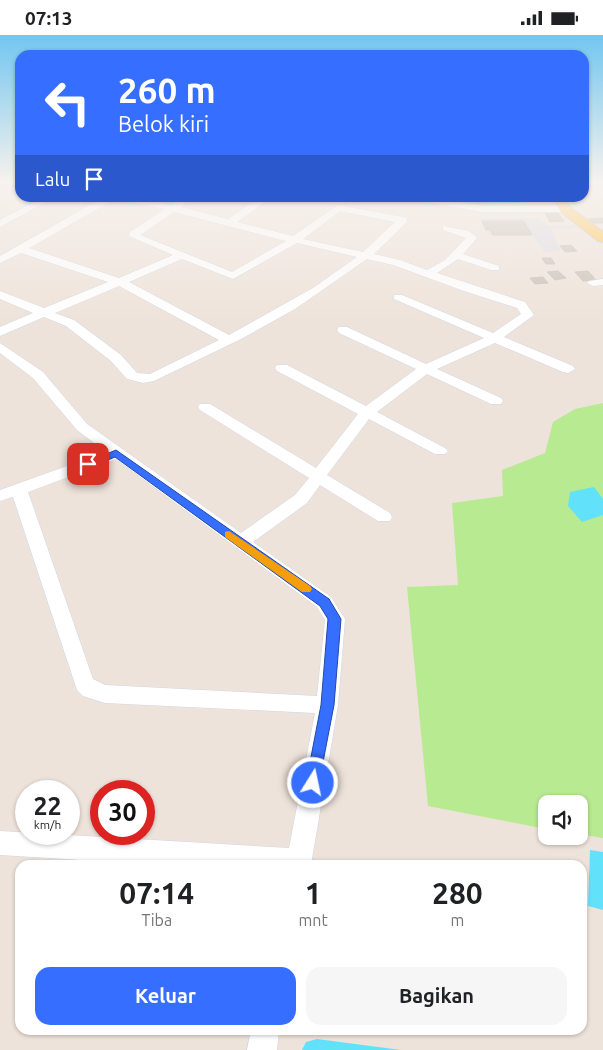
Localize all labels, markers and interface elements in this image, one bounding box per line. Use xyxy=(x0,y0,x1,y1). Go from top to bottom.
text: 07:13 xyxy=(25,7,73,29)
icon: left xyxy=(35,70,100,135)
text: 260 m xyxy=(118,70,216,110)
text: Belok kiri xyxy=(118,111,209,136)
icon: arrive xyxy=(80,165,108,193)
text: Lalu xyxy=(35,168,70,190)
pin xyxy=(67,443,109,485)
icon: arrive xyxy=(74,450,102,478)
position arrow xyxy=(286,756,338,808)
speed limit sign: 30 xyxy=(90,780,155,845)
text: 22 xyxy=(33,792,62,820)
map controls xyxy=(538,795,588,845)
button: sound xyxy=(538,795,588,845)
text: km/h xyxy=(34,818,61,831)
text: 07:14 xyxy=(119,876,194,910)
text: 1 xyxy=(305,876,322,910)
text: 280 xyxy=(432,876,483,910)
text: Tiba xyxy=(141,911,172,929)
text: mnt xyxy=(299,911,328,929)
text: m xyxy=(450,911,464,929)
button: Keluar xyxy=(35,967,296,1025)
button: Bagikan xyxy=(306,967,567,1025)

